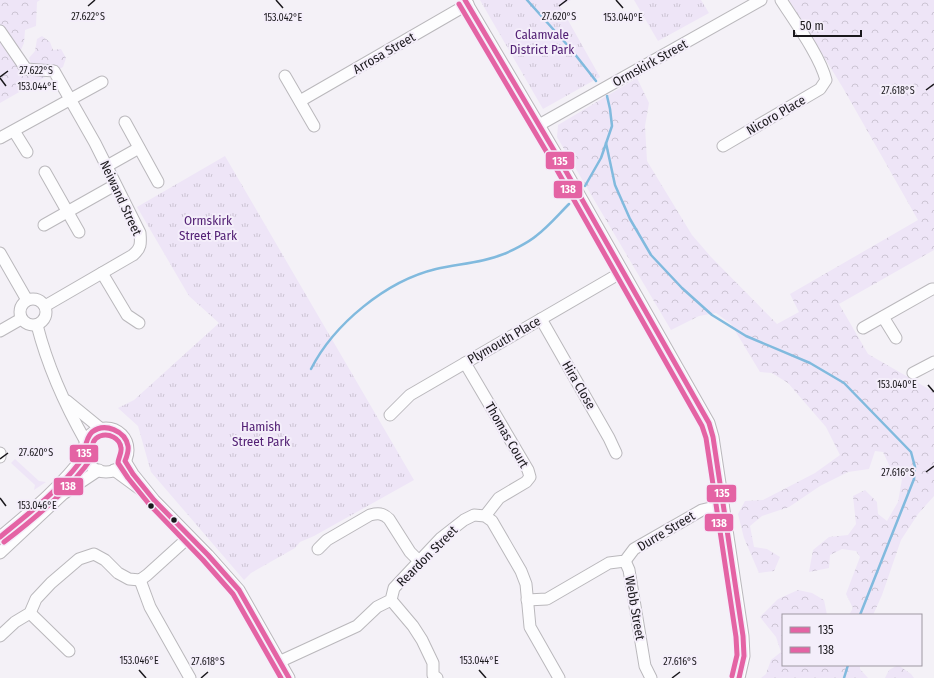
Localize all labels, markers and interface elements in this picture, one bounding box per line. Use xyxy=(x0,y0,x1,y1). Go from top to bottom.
text: 27.622°S xyxy=(71,11,105,23)
text: 27.620°S xyxy=(542,11,576,23)
text: 153.042°E xyxy=(264,12,303,24)
text: 153.040°E xyxy=(603,12,643,24)
scale bar xyxy=(794,12,861,38)
text: 50 m xyxy=(800,19,824,33)
park label: Calamvale District Park xyxy=(510,27,575,57)
street label: Arrosa Street xyxy=(350,29,418,77)
street label: Ormskirk Street xyxy=(610,36,691,90)
text: 27.622°S xyxy=(19,65,53,77)
text: 153.044°E xyxy=(17,81,57,93)
text: 27.618°S xyxy=(881,85,915,97)
street label: Nicoro Place xyxy=(744,92,808,138)
line badge: 135 xyxy=(545,151,575,170)
text: 135 xyxy=(552,155,568,168)
street label: Neiwand Street xyxy=(97,158,145,239)
line badge: 138 xyxy=(553,180,583,199)
text: 138 xyxy=(560,183,576,196)
park label: Ormskirk Street Park xyxy=(179,213,238,243)
street label: Plymouth Place xyxy=(465,313,543,367)
street label: Hira Close xyxy=(559,358,599,412)
text: 153.040°E xyxy=(877,379,917,391)
street label: Thomas Court xyxy=(482,399,532,471)
park label: Hamish Street Park xyxy=(232,419,291,449)
line badge: 135 xyxy=(69,444,99,463)
text: 27.620°S xyxy=(19,447,53,459)
text: 135 xyxy=(76,447,92,460)
text: 27.616°S xyxy=(881,467,915,479)
line badge: 138 xyxy=(53,477,84,496)
text: 138 xyxy=(60,480,76,493)
line badge: 135 xyxy=(706,484,737,503)
text: 135 xyxy=(714,487,730,500)
text: 153.046°E xyxy=(17,500,57,512)
unlabelled marker xyxy=(146,501,156,511)
street label: Durre Street xyxy=(634,508,698,554)
line badge: 138 xyxy=(704,513,734,532)
unlabelled marker xyxy=(169,515,179,525)
text: 138 xyxy=(711,517,727,530)
street label: Reardon Street xyxy=(394,522,461,589)
street label: Webb Street xyxy=(622,575,648,642)
legend xyxy=(782,614,922,666)
text: 135 xyxy=(818,623,834,637)
text: 138 xyxy=(818,643,834,657)
text: 153.046°E xyxy=(119,655,159,667)
text: 153.044°E xyxy=(459,655,499,667)
text: 27.618°S xyxy=(191,656,225,668)
text: 27.616°S xyxy=(663,656,697,668)

